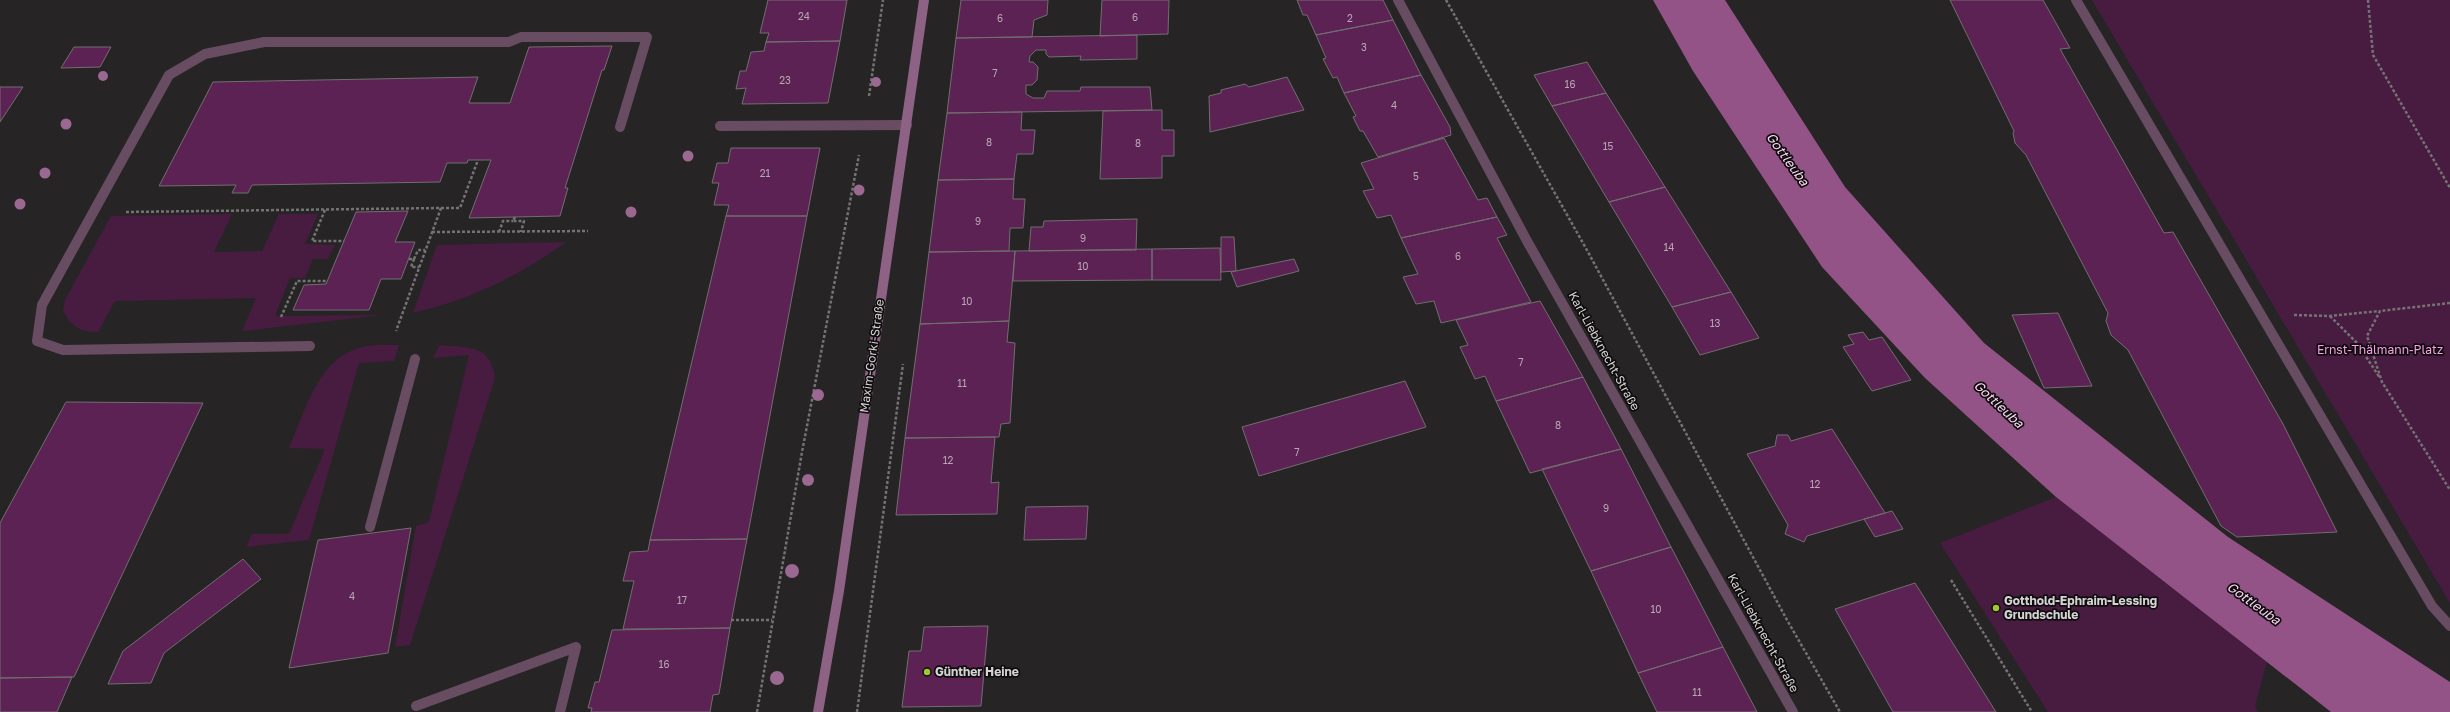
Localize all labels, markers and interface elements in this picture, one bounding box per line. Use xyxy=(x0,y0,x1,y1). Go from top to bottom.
house number: 24 xyxy=(798,10,810,22)
house number: 6 xyxy=(1132,11,1138,23)
house number: 6 xyxy=(997,12,1003,24)
house number: 2 xyxy=(1347,12,1353,24)
house number: 3 xyxy=(1361,41,1367,53)
house number: 7 xyxy=(992,67,998,79)
house number: 23 xyxy=(779,74,791,86)
house number: 16 xyxy=(1565,78,1575,90)
house number: 4 xyxy=(1391,99,1397,111)
water label: Gottleuba xyxy=(1763,129,1813,189)
house number: 8 xyxy=(986,136,992,148)
house number: 8 xyxy=(1135,137,1141,149)
house number: 15 xyxy=(1603,140,1614,152)
house number: 21 xyxy=(760,167,770,179)
house number: 5 xyxy=(1413,170,1419,182)
house number: 9 xyxy=(975,215,981,227)
house number: 9 xyxy=(1080,232,1086,244)
house number: 14 xyxy=(1664,241,1674,253)
house number: 6 xyxy=(1455,250,1461,262)
house number: 10 xyxy=(1077,260,1089,272)
street label: Karl-Liebknecht-Straße xyxy=(1566,289,1643,413)
house number: 10 xyxy=(961,295,973,307)
street label: Maxim-Gorki-Straße xyxy=(856,298,887,414)
house number: 13 xyxy=(1710,317,1720,329)
park label: Ernst-Thälmann-Platz xyxy=(2317,342,2443,357)
house number: 7 xyxy=(1518,356,1524,368)
house number: 11 xyxy=(957,377,967,389)
water label: Gottleuba xyxy=(1971,377,2028,431)
house number: 8 xyxy=(1555,419,1561,431)
house number: 7 xyxy=(1294,446,1300,458)
house number: 12 xyxy=(943,454,954,466)
house number: 12 xyxy=(1810,478,1821,490)
house number: 9 xyxy=(1603,502,1609,514)
street label: Karl-Liebknecht-Straße xyxy=(1725,571,1802,695)
water label: Gottleuba xyxy=(2224,578,2284,628)
house number: 4 xyxy=(349,590,355,602)
place label: Gotthold-Ephraim-Lessing Grundschule xyxy=(2004,593,2157,622)
house number: 17 xyxy=(677,594,687,606)
house number: 10 xyxy=(1650,603,1662,615)
marker: Gotthold-Ephraim-Lessing Grundschule xyxy=(1991,603,2001,613)
house number: 16 xyxy=(659,658,669,670)
place label: Günther Heine xyxy=(935,664,1019,679)
marker: Günther Heine xyxy=(922,667,932,677)
house number: 11 xyxy=(1692,686,1702,698)

